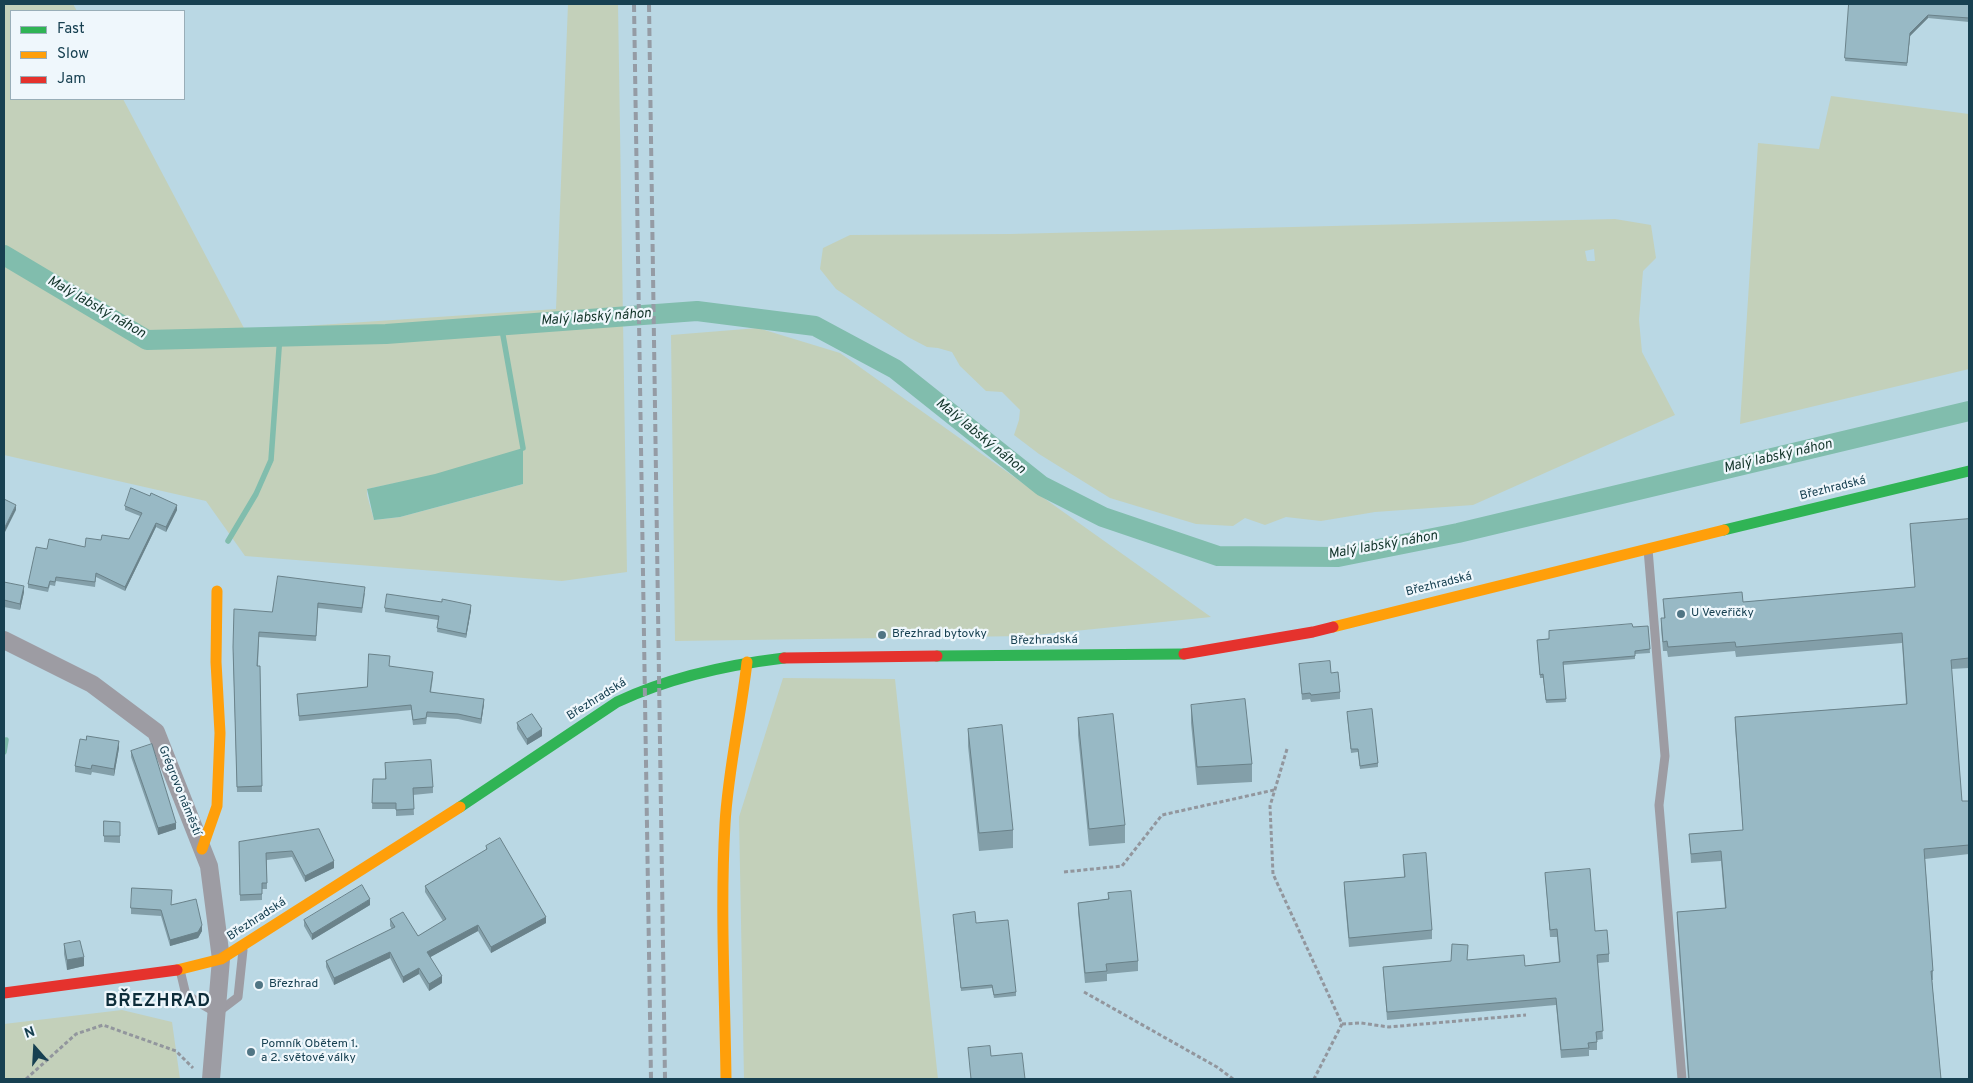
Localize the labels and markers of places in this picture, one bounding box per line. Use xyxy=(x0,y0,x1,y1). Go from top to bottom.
place label: U Veveřičky xyxy=(1691,607,1754,621)
marker: U Veveřičky xyxy=(1675,608,1687,620)
place label: Březhrad bytovky xyxy=(892,628,987,642)
marker: Březhrad bytovky xyxy=(876,629,888,641)
place label: Březhrad xyxy=(269,978,318,992)
marker: Březhrad xyxy=(253,979,265,991)
place label: Pomník Obětem 1. a 2. světové války xyxy=(261,1038,358,1066)
marker: Pomník Obětem 1. a 2. světové války xyxy=(245,1046,257,1058)

